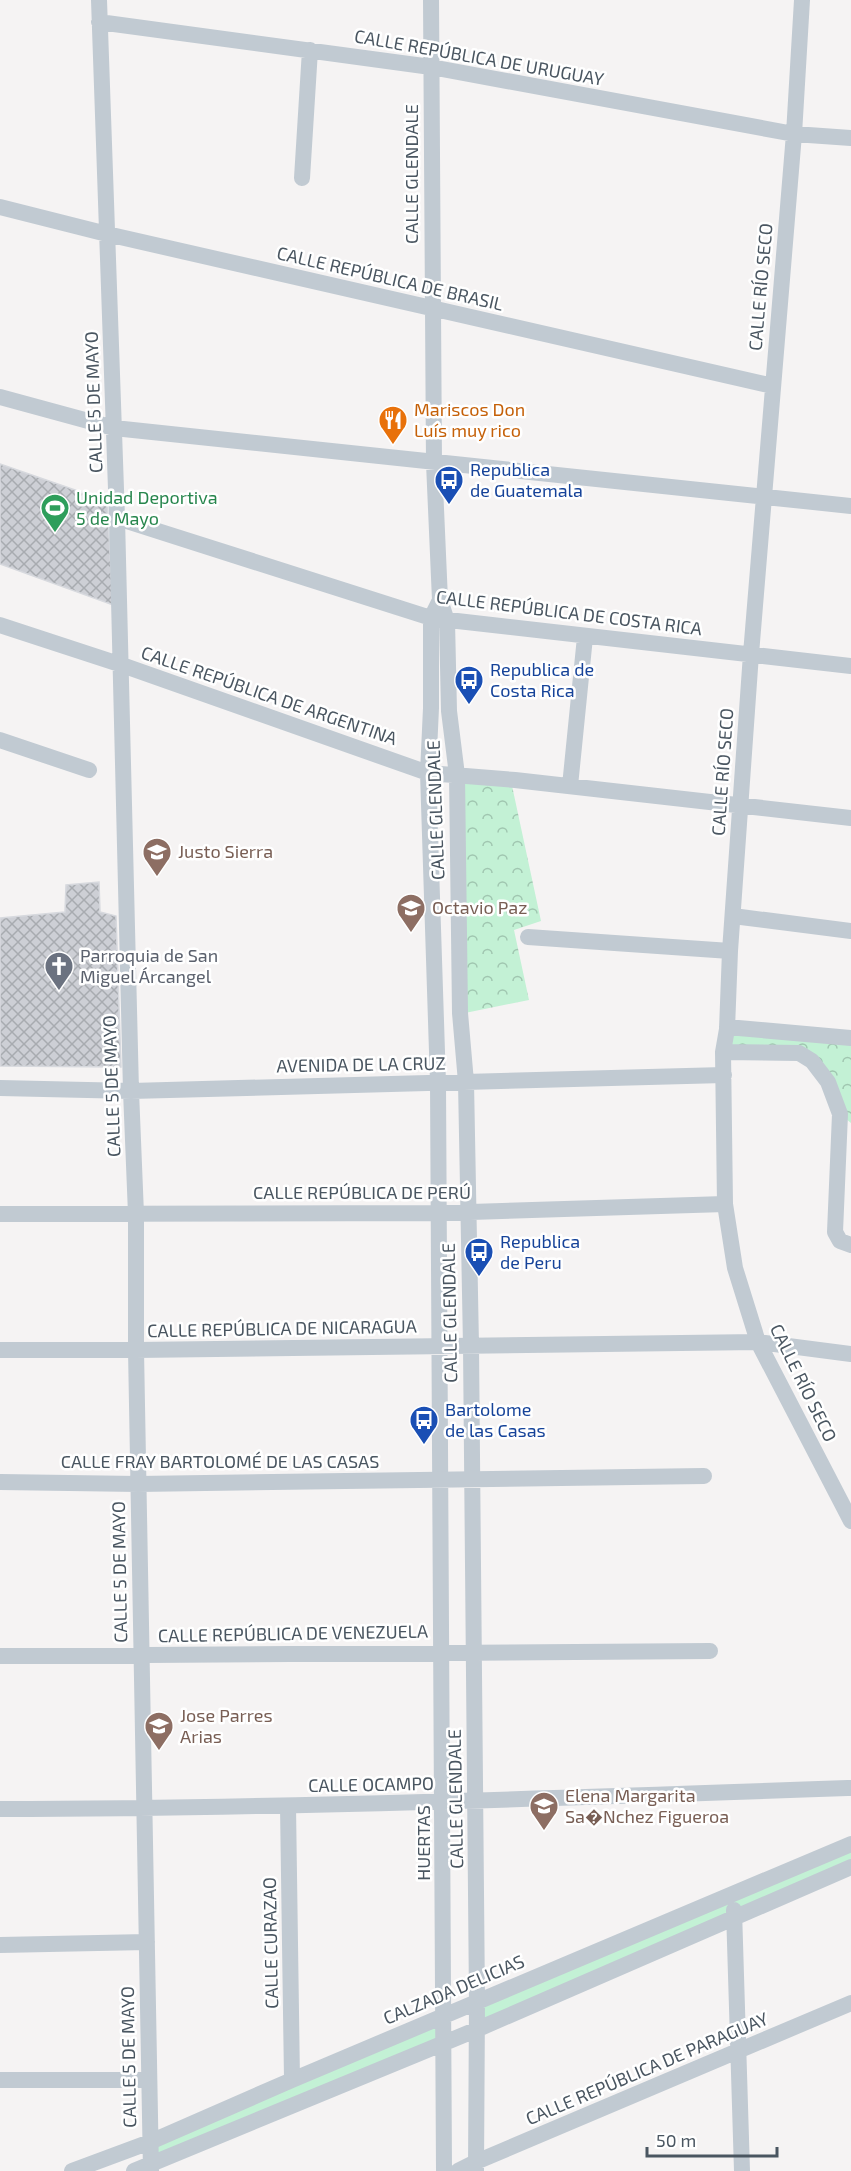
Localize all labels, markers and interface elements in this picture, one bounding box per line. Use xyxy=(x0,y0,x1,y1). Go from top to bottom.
street label: CALLE REPÚBLICA DE URUGUAY xyxy=(353,24,606,90)
street label: CALLE GLENDALE xyxy=(400,104,422,244)
street label: CALLE RÍO SECO xyxy=(743,222,777,352)
street label: CALLE REPÚBLICA DE BRASIL xyxy=(275,241,506,315)
street label: CALLE 5 DE MAYO xyxy=(80,331,106,473)
place label: Mariscos Don Luís muy rico xyxy=(414,398,525,441)
restaurant icon: Mariscos Don Luís muy rico xyxy=(377,404,409,446)
place label: Republica de Guatemala xyxy=(470,458,583,501)
bus stop icon: Republica de Guatemala xyxy=(433,464,465,506)
place label: Unidad Deportiva 5 de Mayo xyxy=(76,486,218,529)
sports icon: Unidad Deportiva 5 de Mayo xyxy=(39,492,71,534)
street label: CALLE REPÚBLICA DE COSTA RICA xyxy=(435,585,704,639)
street label: CALLE REPÚBLICA DE ARGENTINA xyxy=(139,641,401,750)
place label: Republica de Costa Rica xyxy=(490,658,594,701)
bus stop icon: Republica de Costa Rica xyxy=(453,664,485,706)
street label: CALLE RÍO SECO xyxy=(707,707,737,837)
street label: CALLE GLENDALE xyxy=(422,740,448,880)
school or university icon: Justo Sierra xyxy=(141,836,173,878)
place label: Justo Sierra xyxy=(178,840,273,862)
school or university icon: Octavio Paz xyxy=(395,892,427,934)
place label: Octavio Paz xyxy=(432,896,527,918)
place label: Parroquia de San Miguel Árcangel xyxy=(80,944,218,987)
church icon: Parroquia de San Miguel Árcangel xyxy=(43,950,75,992)
street label: CALLE 5 DE MAYO xyxy=(98,1015,124,1157)
street label: AVENIDA DE LA CRUZ xyxy=(276,1052,446,1076)
street label: CALLE REPÚBLICA DE PERÚ xyxy=(253,1181,471,1203)
place label: Republica de Peru xyxy=(500,1230,580,1273)
bus stop icon: Republica de Peru xyxy=(463,1236,495,1278)
street label: CALLE GLENDALE xyxy=(437,1243,461,1383)
street label: CALLE REPÚBLICA DE NICARAGUA xyxy=(147,1315,418,1341)
street label: CALLE RÍO SECO xyxy=(766,1320,842,1445)
place label: Bartolome de las Casas xyxy=(445,1398,546,1441)
bus stop icon: Bartolome de las Casas xyxy=(408,1404,440,1446)
street label: CALLE FRAY BARTOLOMÉ DE LAS CASAS xyxy=(61,1450,379,1472)
street label: CALLE 5 DE MAYO xyxy=(107,1501,131,1643)
street label: CALLE REPÚBLICA DE VENEZUELA xyxy=(158,1620,429,1646)
place label: Jose Parres Arias xyxy=(180,1704,273,1747)
school or university icon: Jose Parres Arias xyxy=(143,1710,175,1752)
street label: CALLE GLENDALE xyxy=(443,1729,467,1869)
street label: CALLE OCAMPO xyxy=(308,1772,434,1796)
place label: Elena Margarita Sa�Nchez Figueroa xyxy=(565,1784,729,1827)
school or university icon: Elena Margarita Sa�Nchez Figueroa xyxy=(528,1790,560,1832)
street label: HUERTAS xyxy=(412,1805,434,1881)
street label: CALLE CURAZAO xyxy=(258,1877,282,2009)
street label: CALZADA DELICIAS xyxy=(380,1949,527,2029)
street label: CALLE 5 DE MAYO xyxy=(116,1986,140,2128)
street label: CALLE REPÚBLICA DE PARAGUAY xyxy=(522,2007,772,2129)
scale bar xyxy=(647,2120,778,2158)
text: 50 m xyxy=(656,2129,696,2151)

